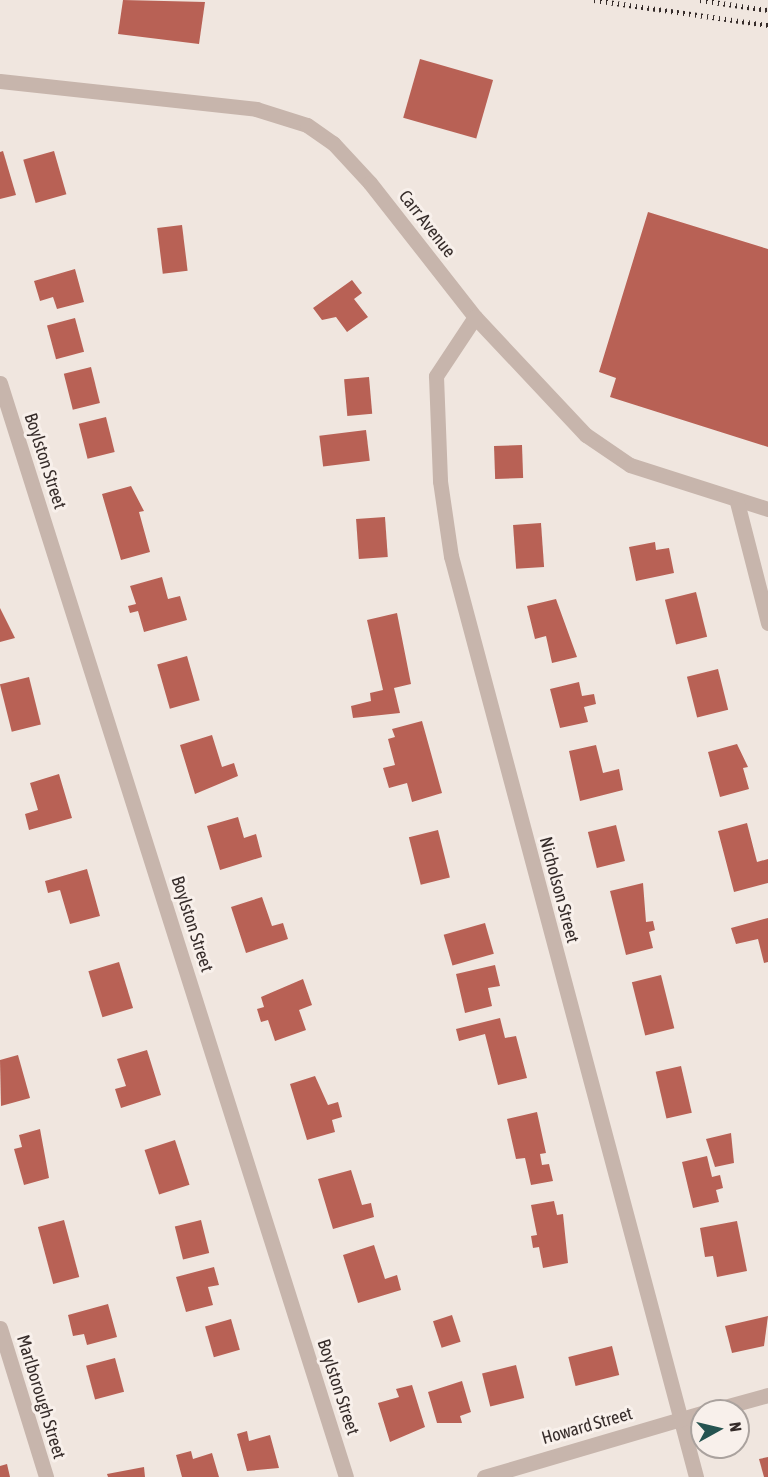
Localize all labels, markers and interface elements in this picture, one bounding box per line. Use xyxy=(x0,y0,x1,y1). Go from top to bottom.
street label: Carr Avenue xyxy=(394,186,460,262)
street label: Boylston Street xyxy=(19,410,71,512)
street label: Nicholson Street xyxy=(534,835,584,945)
street label: Boylston Street xyxy=(166,873,218,975)
street label: Marlborough Street xyxy=(12,1332,70,1462)
street label: Boylston Street xyxy=(312,1336,364,1438)
north arrow xyxy=(690,1399,750,1459)
street label: Howard Street xyxy=(539,1403,635,1449)
text: N xyxy=(726,1421,745,1433)

